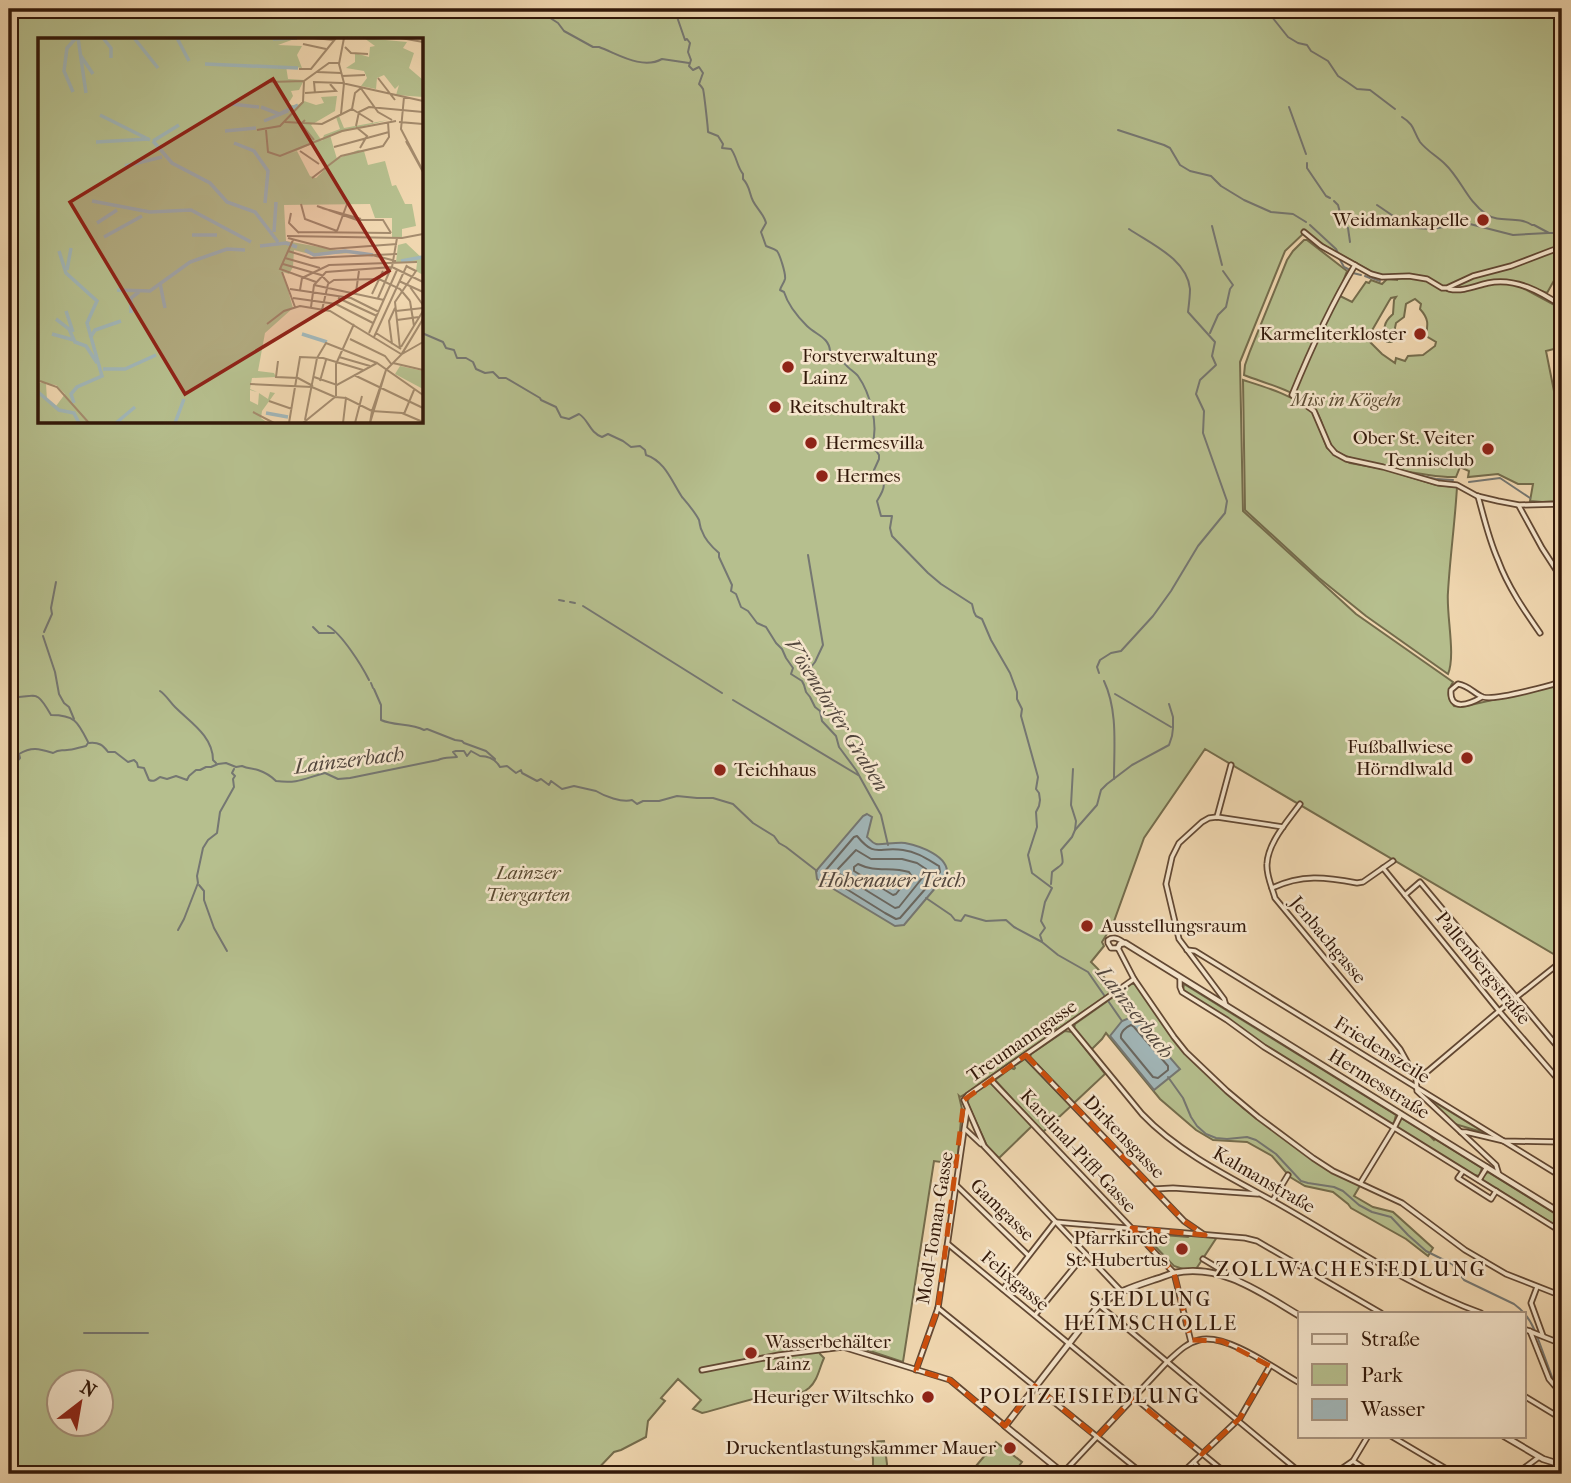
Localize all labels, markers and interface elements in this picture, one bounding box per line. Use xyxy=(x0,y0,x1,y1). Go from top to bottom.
inset map xyxy=(38,38,424,424)
place label: Weidmankapelle xyxy=(1332,209,1469,231)
marker: Weidmankapelle xyxy=(1475,212,1491,228)
place label: Karmeliterkloster xyxy=(1259,323,1407,345)
marker: Karmeliterkloster xyxy=(1412,326,1428,342)
place label: Forstverwaltung Lainz xyxy=(802,345,938,389)
marker: Forstverwaltung Lainz xyxy=(780,359,796,375)
park label: Miss in Kögeln xyxy=(1289,389,1401,411)
place label: Reitschultrakt xyxy=(789,396,906,418)
marker: Reitschultrakt xyxy=(767,399,783,415)
place label: Ober St. Veiter Tennisclub xyxy=(1353,427,1475,471)
place label: Hermesvilla xyxy=(825,432,924,454)
marker: Hermesvilla xyxy=(803,435,819,451)
marker: Ober St. Veiter Tennisclub xyxy=(1480,441,1496,457)
place label: Hermes xyxy=(836,465,900,487)
marker: Hermes xyxy=(814,468,830,484)
water label: Vösendorfer Graben xyxy=(780,634,894,796)
place label: Fußballwiese Hörndlwald xyxy=(1347,736,1454,780)
water label: Lainzerbach xyxy=(291,741,406,779)
marker: Fußballwiese Hörndlwald xyxy=(1459,750,1475,766)
place label: Teichhaus xyxy=(734,759,816,781)
marker: Teichhaus xyxy=(712,762,728,778)
park label: Lainzer Tiergarten xyxy=(486,862,570,906)
water label: Hohenauer Teich xyxy=(817,868,966,892)
street label: Jenbachgasse xyxy=(1284,890,1371,988)
street label: Pallenbergstraße xyxy=(1431,907,1535,1029)
place label: Ausstellungsraum xyxy=(1100,915,1247,937)
marker: Ausstellungsraum xyxy=(1079,918,1095,934)
water label: Lainzerbach xyxy=(1090,959,1179,1063)
street label: Treumanngasse xyxy=(963,995,1081,1087)
street label: Friedenszeile xyxy=(1330,1012,1434,1088)
street label: Hermesstraße xyxy=(1324,1044,1434,1124)
street label: Kardinal-Piffl-Gasse xyxy=(1015,1085,1141,1217)
street label: Dirkensgasse xyxy=(1079,1091,1169,1183)
street label: Kalmanstraße xyxy=(1209,1142,1319,1218)
street label: Modl-Toman-Gasse xyxy=(912,1150,958,1306)
street label: Gamgasse xyxy=(965,1174,1039,1246)
place label: Pfarrkirche St. Hubertus xyxy=(1066,1227,1168,1271)
marker: Pfarrkirche St. Hubertus xyxy=(1174,1241,1190,1257)
street label: Felixgasse xyxy=(976,1246,1054,1316)
district label: ZOLLWACHESIEDLUNG xyxy=(1215,1257,1487,1281)
district label: SIEDLUNG HEIMSCHOLLE xyxy=(1064,1287,1238,1335)
legend xyxy=(1298,1312,1526,1438)
text: Straße xyxy=(1361,1327,1420,1351)
place label: Wasserbehälter Lainz xyxy=(764,1331,892,1375)
marker: Wasserbehälter Lainz xyxy=(743,1345,759,1361)
text: Park xyxy=(1361,1363,1403,1387)
north arrow xyxy=(46,1368,116,1438)
text: N xyxy=(76,1376,101,1403)
district label: POLIZEISIEDLUNG xyxy=(979,1384,1201,1408)
place label: Heuriger Wiltschko xyxy=(753,1386,914,1408)
marker: Heuriger Wiltschko xyxy=(920,1389,936,1405)
text: Wasser xyxy=(1360,1397,1425,1421)
place label: Druckentlastungskammer Mauer xyxy=(725,1437,997,1459)
marker: Druckentlastungskammer Mauer xyxy=(1002,1440,1018,1456)

